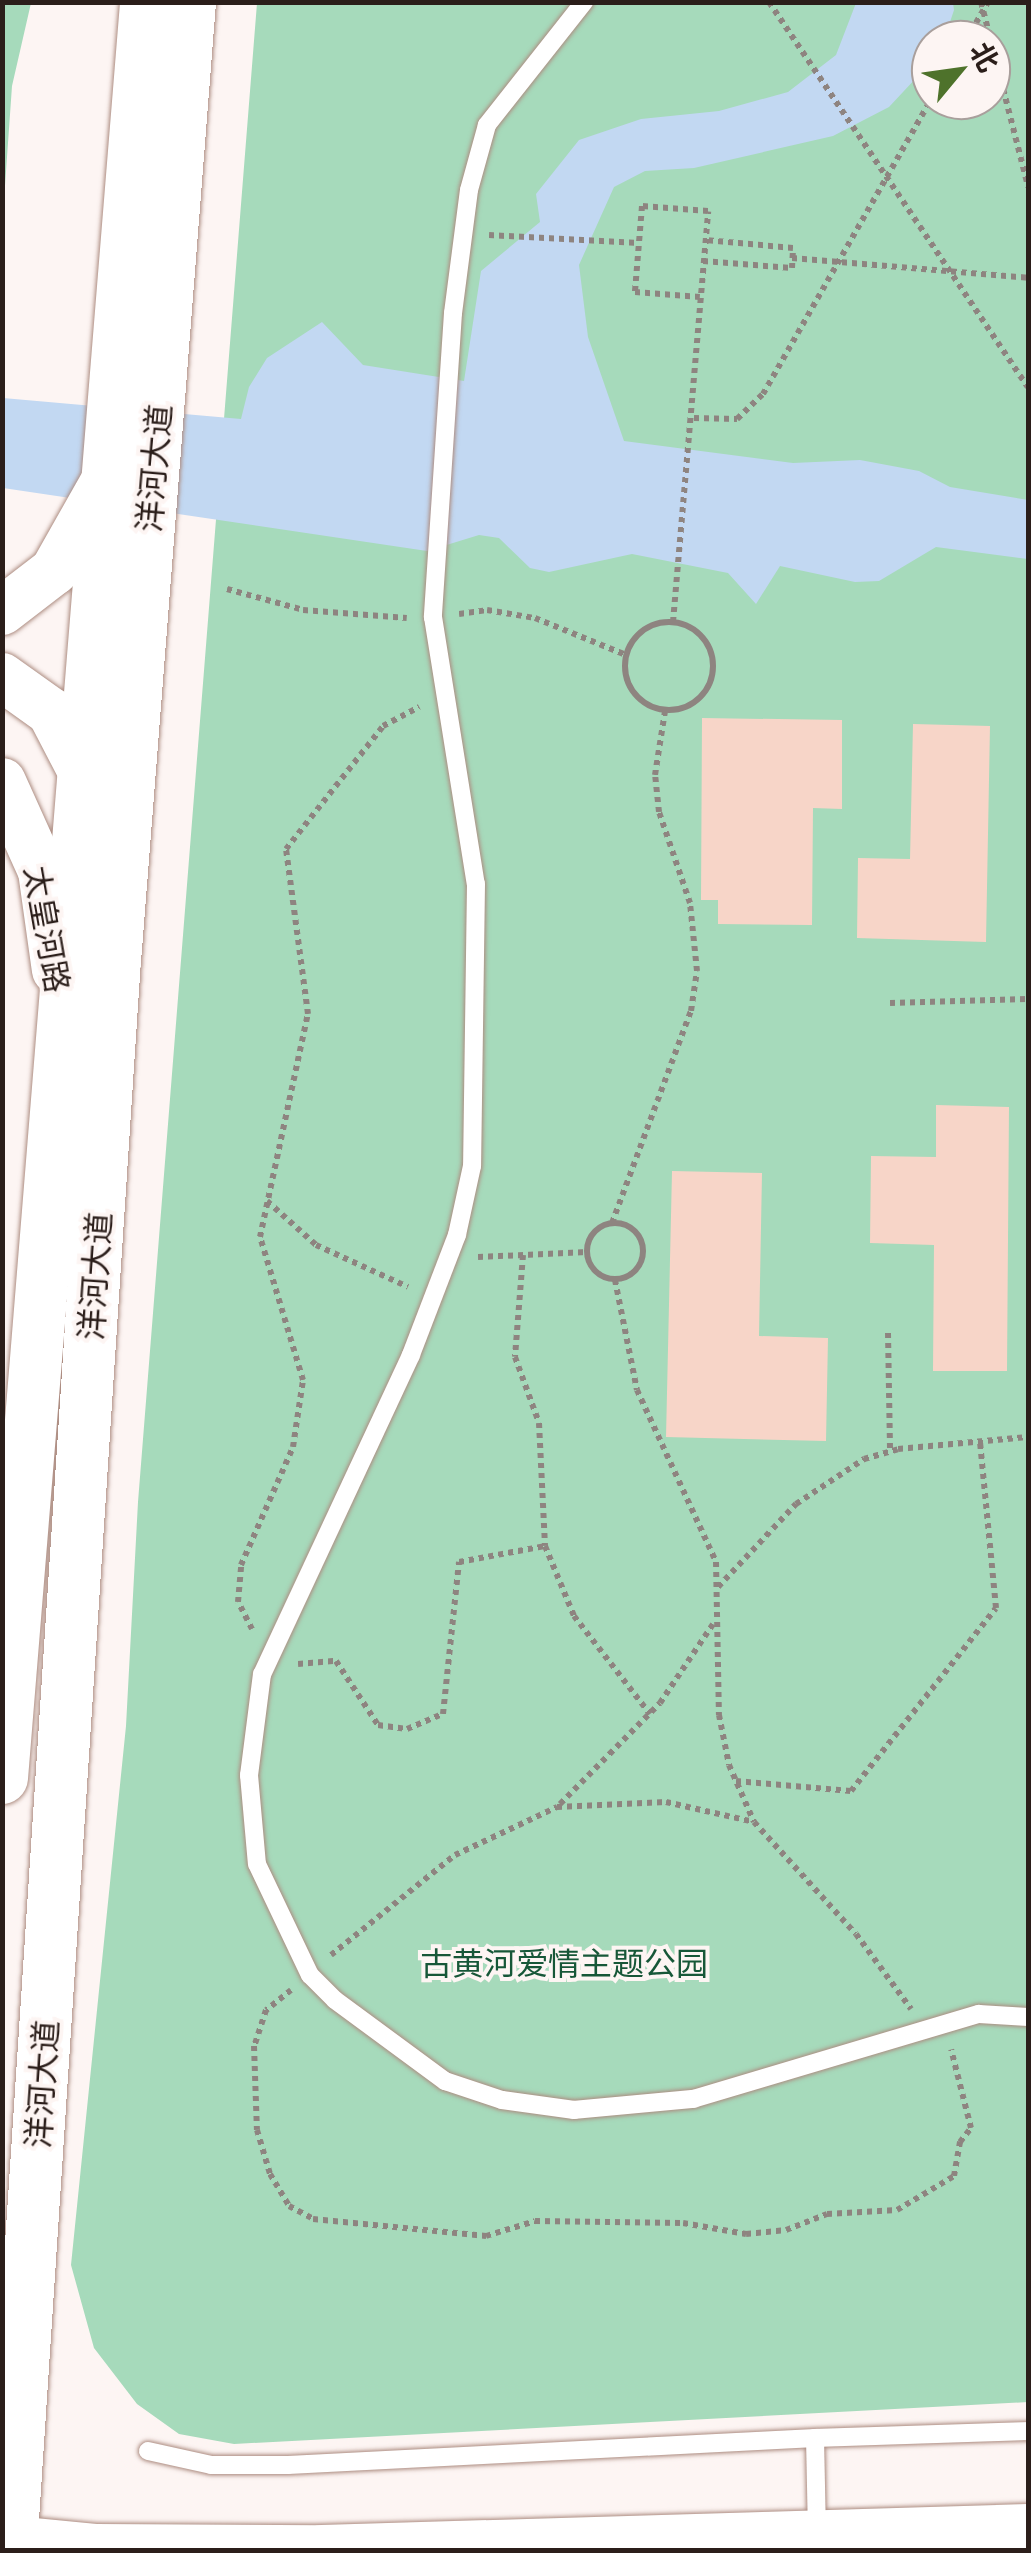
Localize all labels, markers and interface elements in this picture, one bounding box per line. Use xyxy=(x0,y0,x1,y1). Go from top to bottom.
north arrow xyxy=(911,20,1011,120)
text: 北 xyxy=(964,36,1007,77)
street label: 洋河大道 xyxy=(128,403,178,533)
street label: 太皇河路 xyxy=(18,863,78,995)
street label: 洋河大道 xyxy=(70,1211,118,1341)
park label: 古黄河爱情主题公园 xyxy=(420,1943,708,1981)
street label: 洋河大道 xyxy=(17,2019,65,2149)

